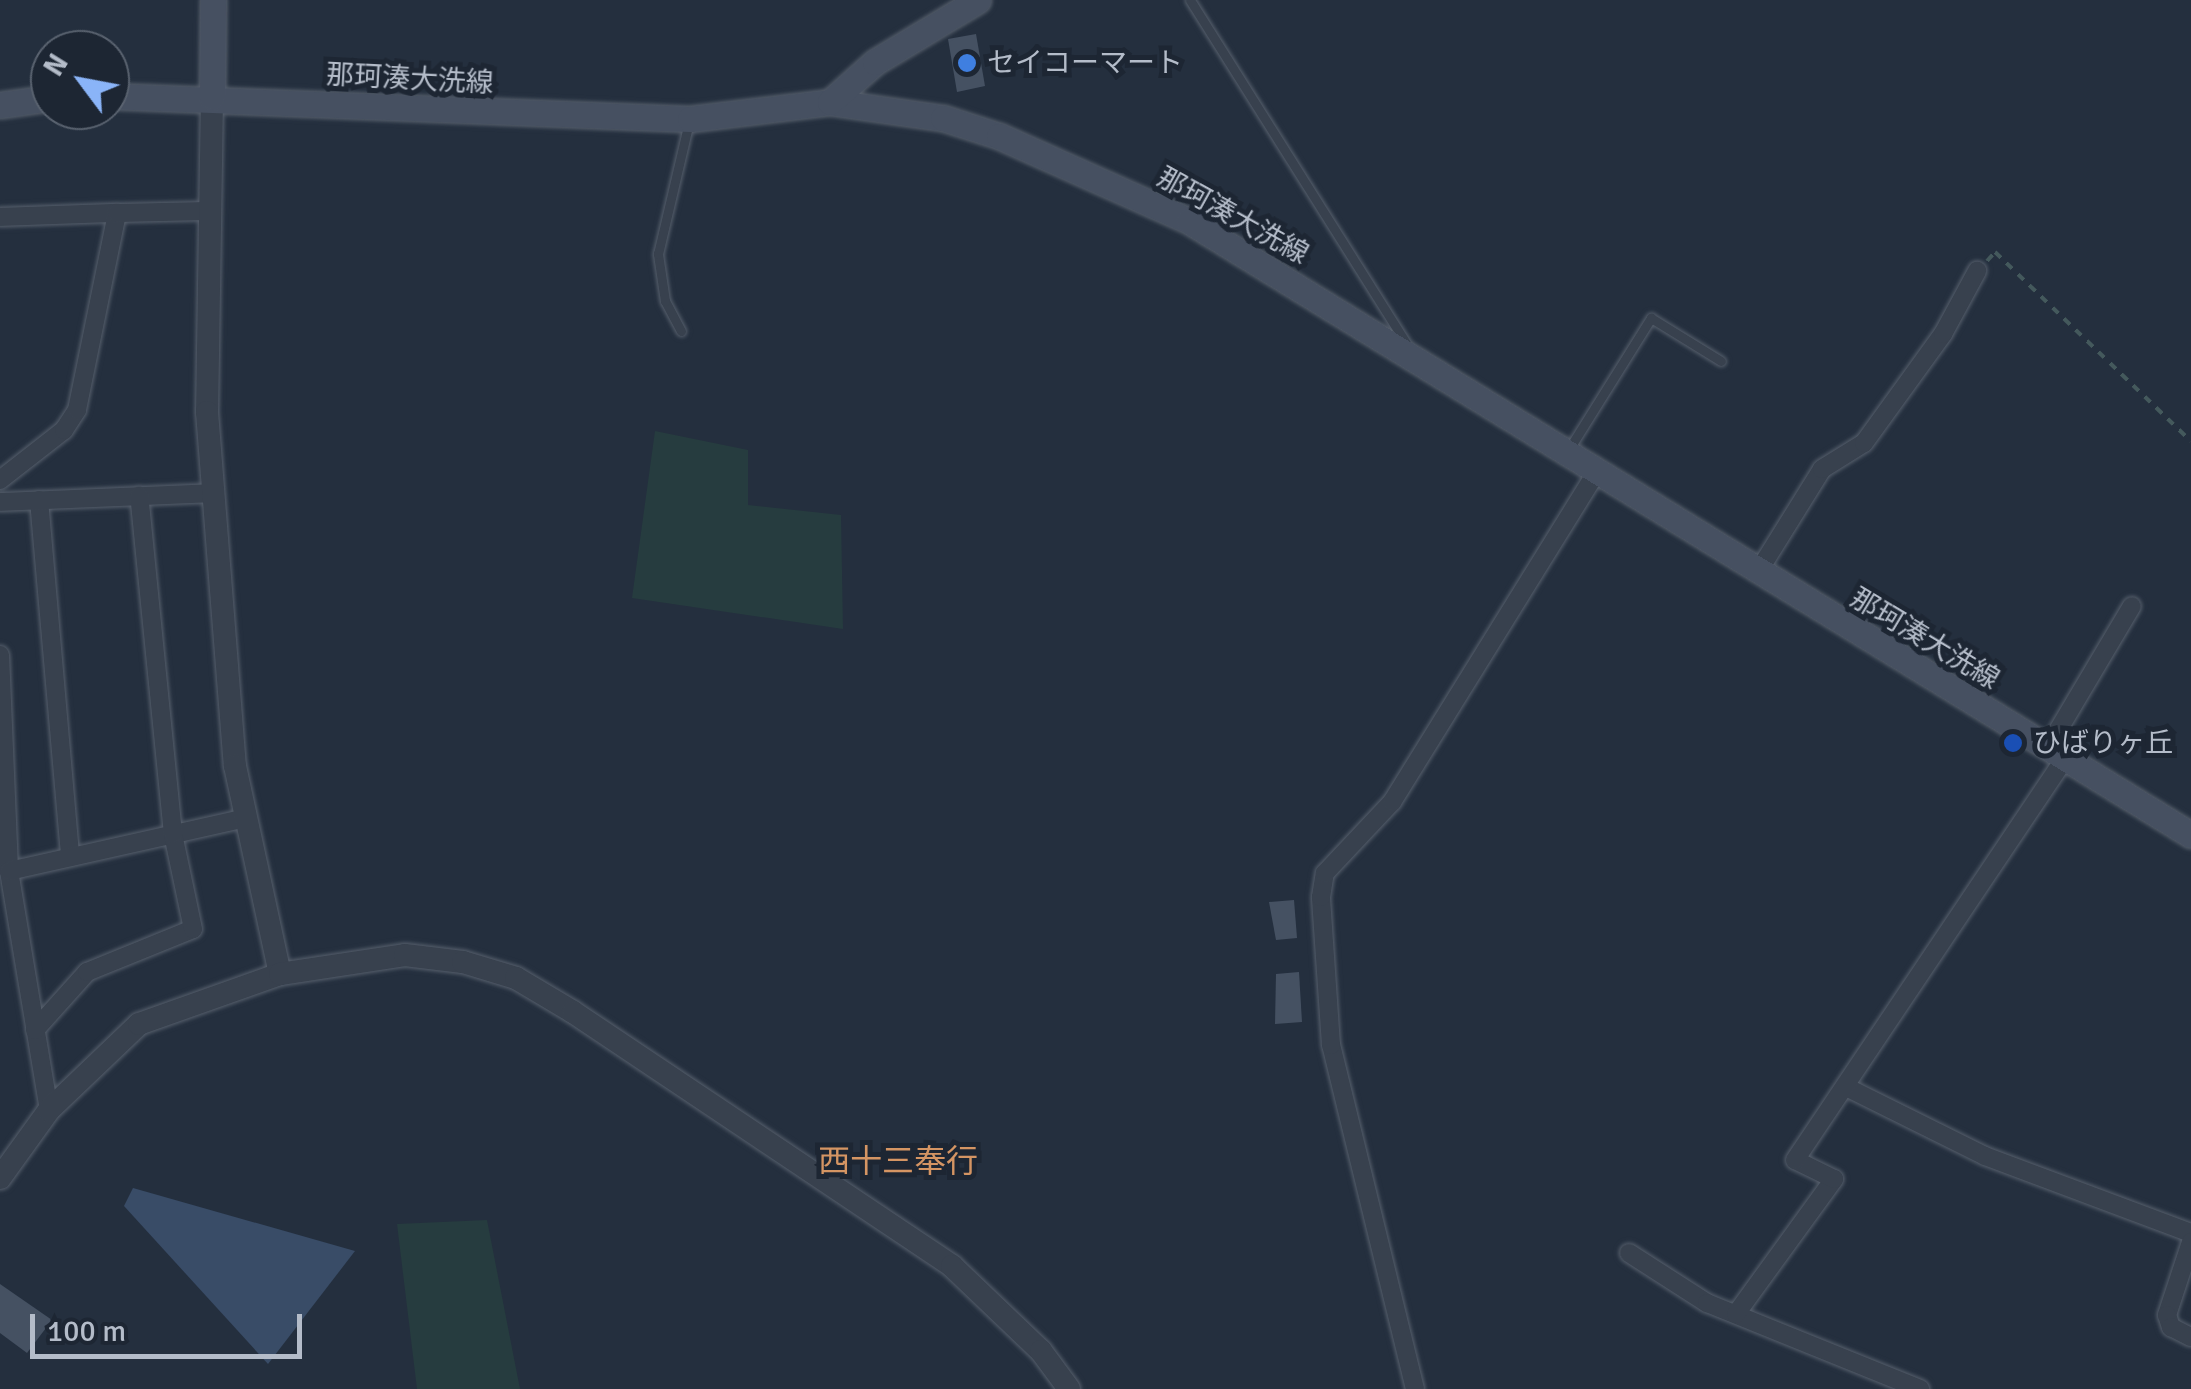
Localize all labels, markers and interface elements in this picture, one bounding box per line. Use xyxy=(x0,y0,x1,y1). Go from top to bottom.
north arrow xyxy=(30,30,130,130)
place label: セイコーマート xyxy=(987,46,1183,80)
text: N xyxy=(37,48,76,82)
marker: セイコーマート xyxy=(956,52,978,74)
street label: 那珂湊大洗線 xyxy=(325,58,495,100)
street label: 那珂湊大洗線 xyxy=(1151,161,1315,271)
street label: 那珂湊大洗線 xyxy=(1844,581,2006,697)
place label: ひばりヶ丘 xyxy=(2033,726,2173,760)
marker: ひばりヶ丘 xyxy=(2002,732,2024,754)
district label: 西十三奉行 xyxy=(818,1143,978,1181)
scale bar xyxy=(35,1294,308,1356)
text: 100 m xyxy=(47,1313,126,1350)

